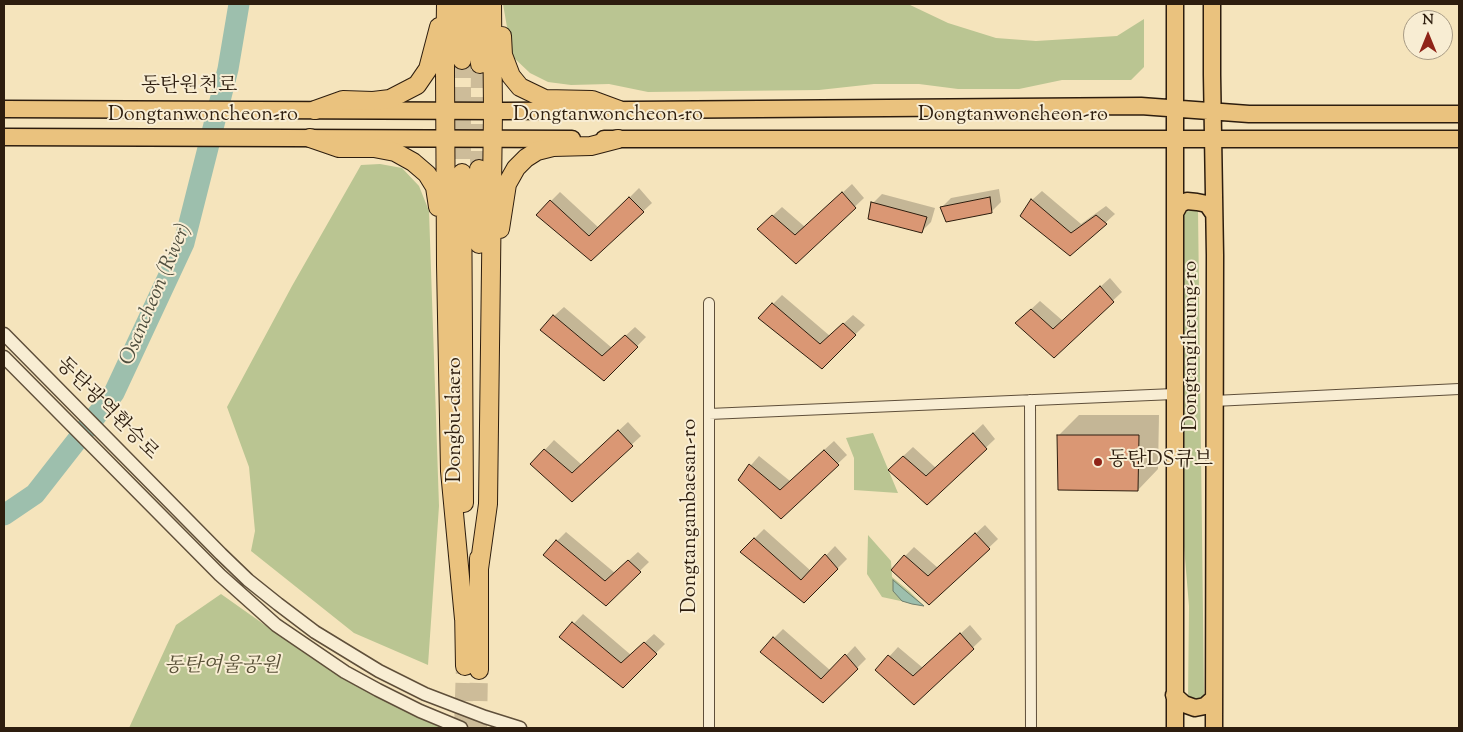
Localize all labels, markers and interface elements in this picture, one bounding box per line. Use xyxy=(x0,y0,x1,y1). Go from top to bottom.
north arrow xyxy=(1403,10,1453,60)
text: N xyxy=(1422,11,1434,31)
street label: 동탄원천로 xyxy=(141,76,237,100)
street label: Dongtanwoncheon-ro xyxy=(108,105,298,129)
street label: Dongtanwoncheon-ro xyxy=(513,105,703,129)
street label: Dongtanwoncheon-ro xyxy=(918,105,1108,129)
water label: Osancheon (River) xyxy=(116,220,198,370)
street label: Dongtangiheung-ro xyxy=(1181,261,1205,431)
street label: 동탄광역환승로 xyxy=(50,354,162,466)
street label: Dongbu-daero xyxy=(445,357,469,483)
street label: Dongtangambaesan-ro xyxy=(680,419,704,613)
place label: 동탄DS큐브 xyxy=(1108,450,1213,474)
marker: 동탄DS큐브 xyxy=(1092,456,1104,468)
park label: 동탄여울공원 xyxy=(164,656,280,680)

